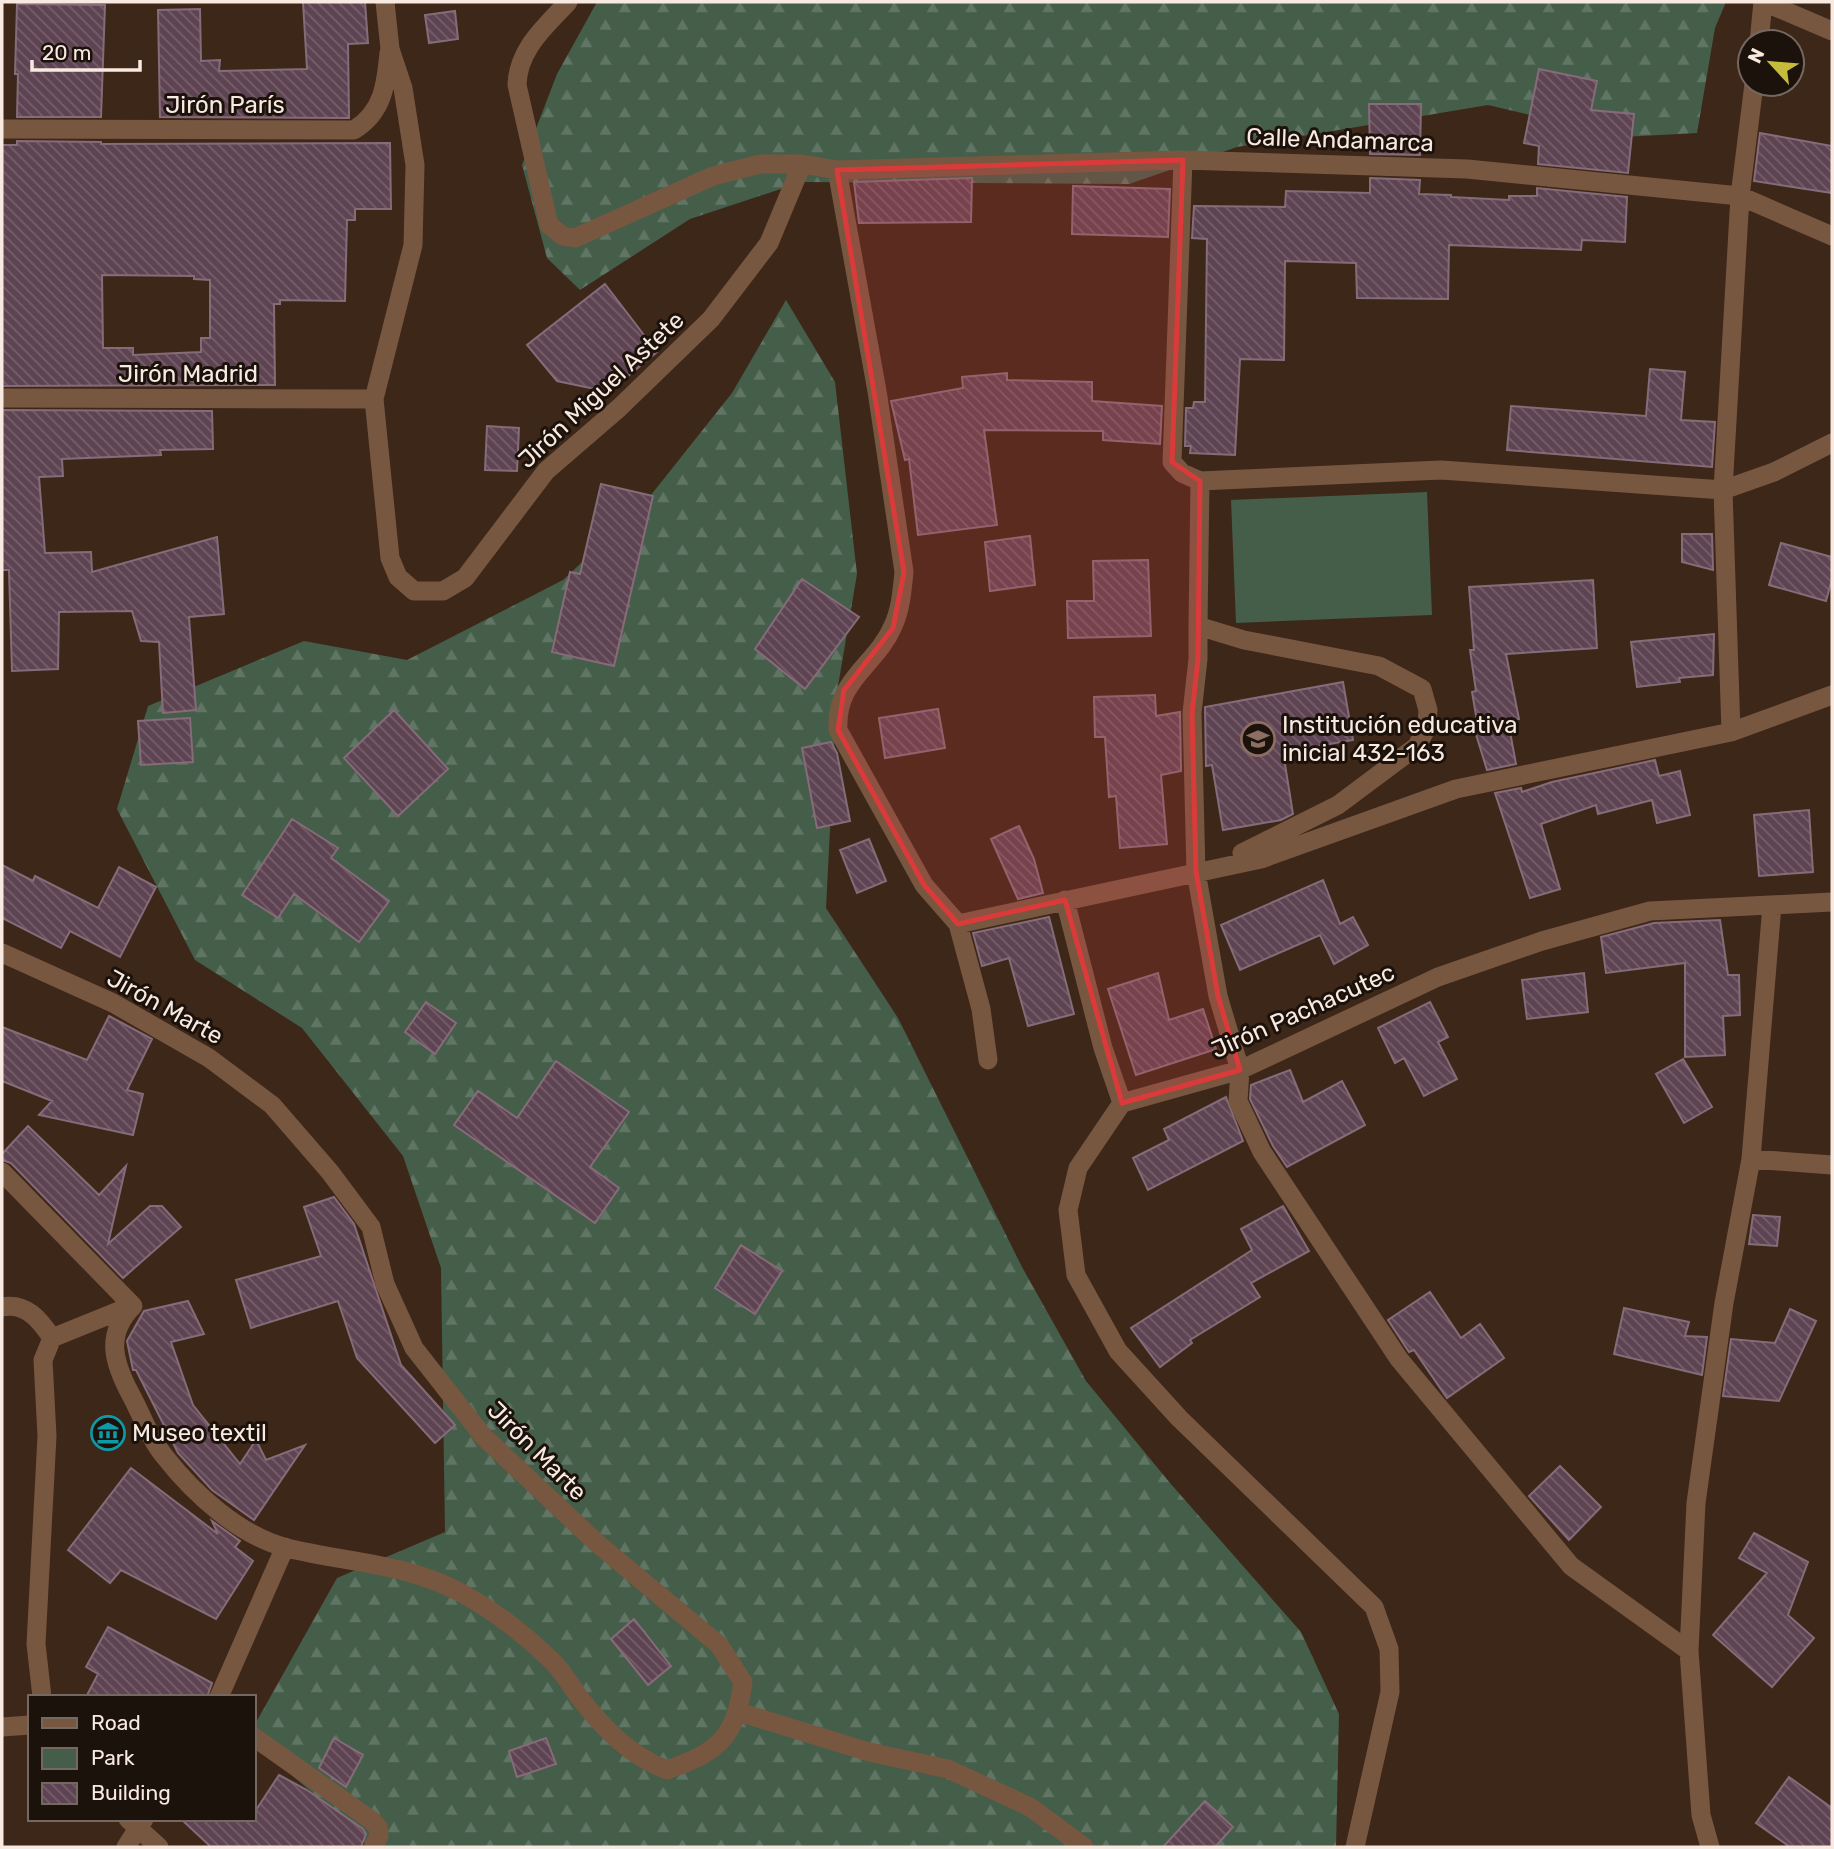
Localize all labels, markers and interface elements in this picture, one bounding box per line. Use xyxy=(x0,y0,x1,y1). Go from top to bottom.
scale bar xyxy=(32,28,140,72)
north arrow xyxy=(1736,28,1806,98)
text: 20 m xyxy=(42,40,91,65)
text: N xyxy=(1743,45,1770,67)
street label: Jirón París xyxy=(165,91,285,119)
street label: Calle Andamarca xyxy=(1246,123,1434,157)
street label: Jirón Miguel Astete xyxy=(512,306,690,474)
street label: Jirón Madrid xyxy=(118,360,258,388)
place label: Institución educativa inicial 432-163 xyxy=(1282,711,1517,767)
school or university icon: Institución educativa inicial 432-163 xyxy=(1239,720,1277,758)
street label: Jirón Pachacutec xyxy=(1207,958,1399,1064)
street label: Jirón Marte xyxy=(102,964,228,1050)
street label: Jirón Marte xyxy=(482,1396,592,1506)
museum icon: Museo textil xyxy=(89,1414,127,1452)
place label: Museo textil xyxy=(132,1419,267,1447)
legend xyxy=(28,1695,256,1821)
text: Road xyxy=(91,1710,141,1735)
text: Park xyxy=(91,1745,135,1770)
text: Building xyxy=(91,1780,171,1805)

